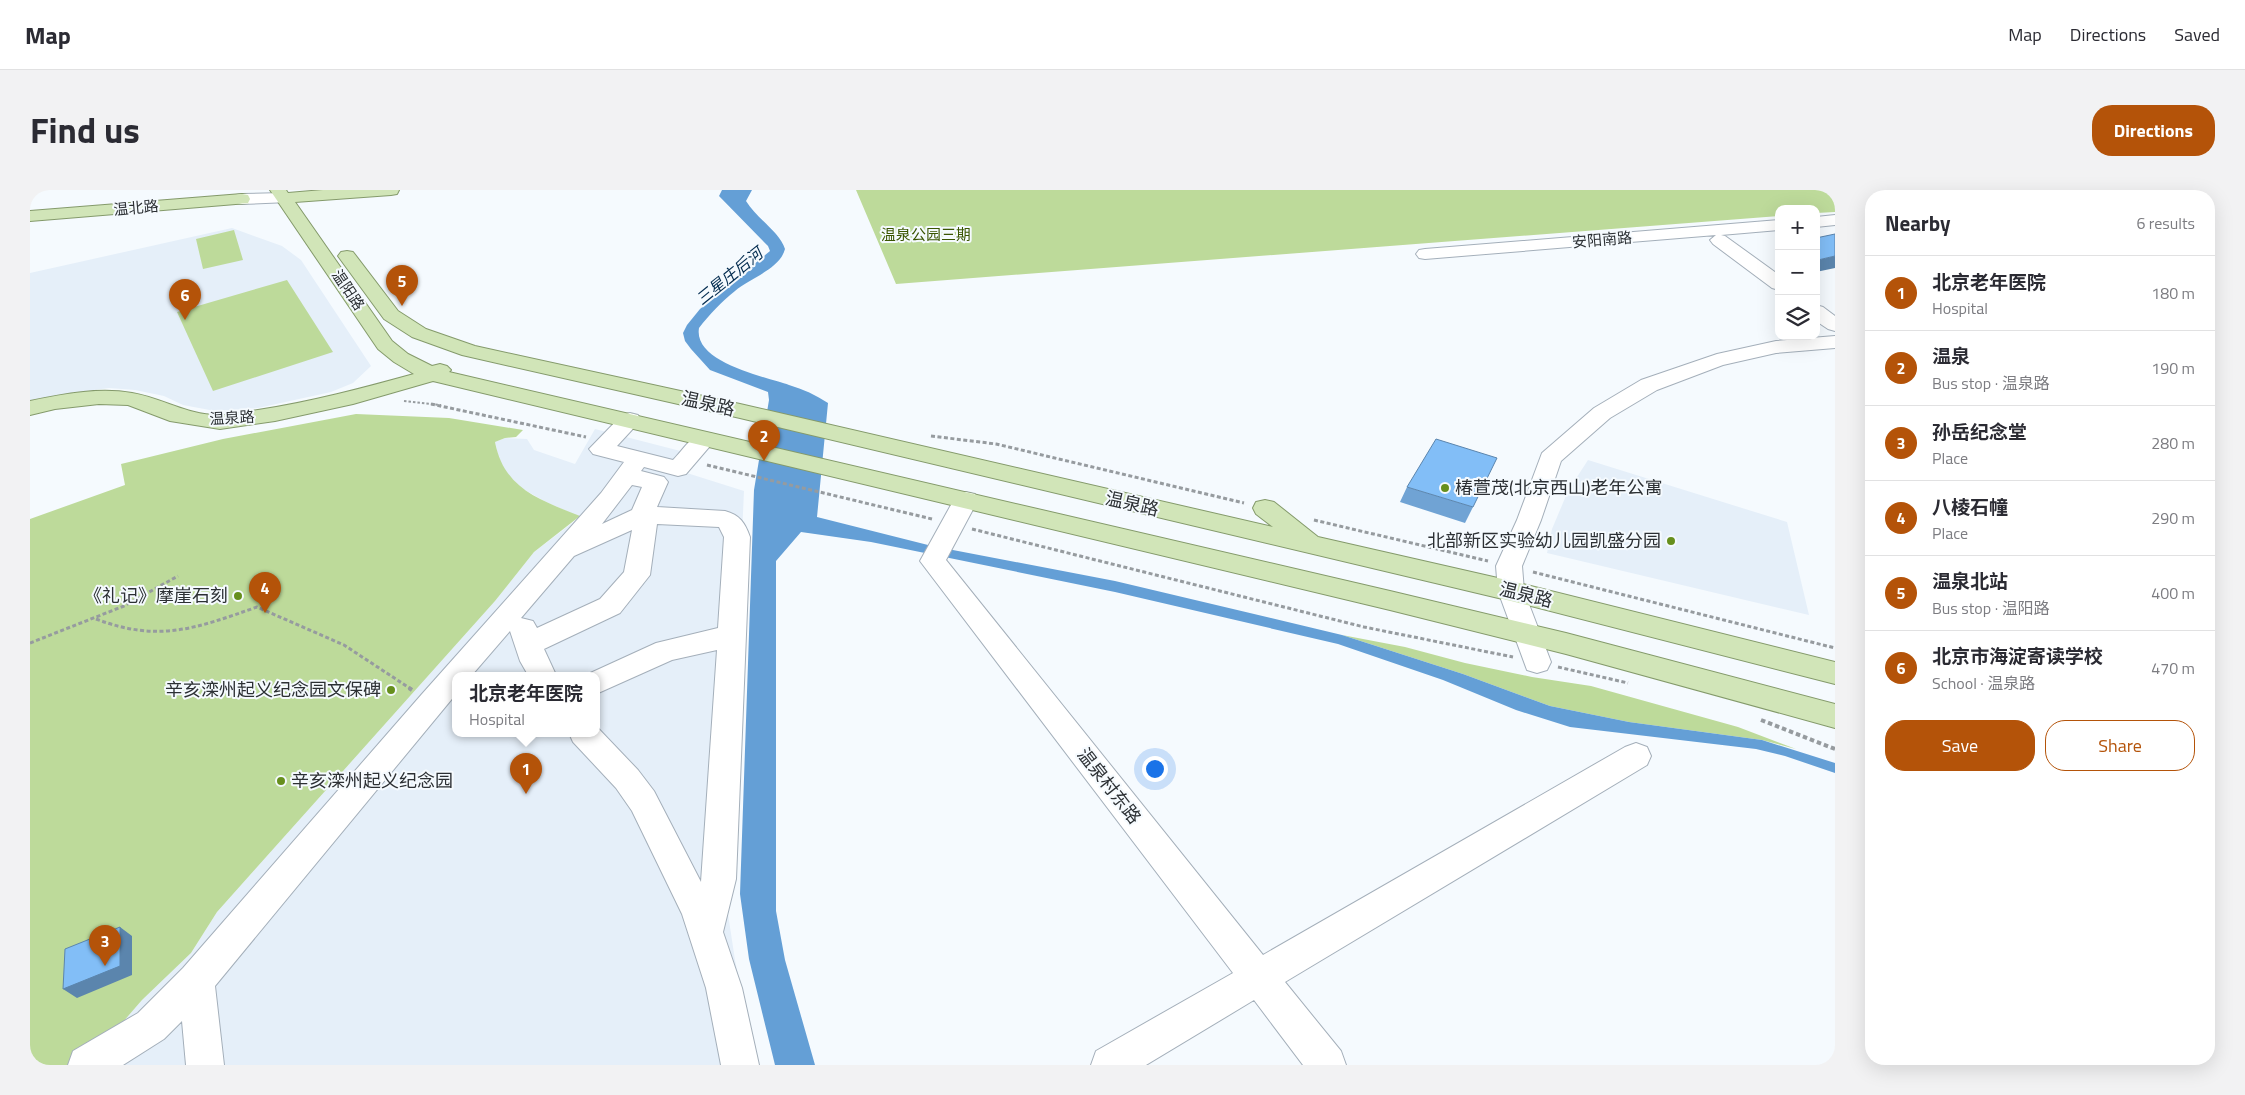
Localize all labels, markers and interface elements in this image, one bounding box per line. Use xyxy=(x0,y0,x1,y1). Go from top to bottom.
text: Map xyxy=(25,17,71,53)
text: Map xyxy=(2008,21,2042,48)
text: Directions xyxy=(2070,21,2146,48)
text: Saved xyxy=(2174,21,2220,48)
text: Find us xyxy=(30,103,140,157)
button: Directions xyxy=(2092,105,2215,156)
street label: 温北路 xyxy=(113,194,159,221)
map controls xyxy=(1775,205,1820,340)
button: + xyxy=(1775,205,1820,250)
text: Nearby xyxy=(1885,207,1950,239)
text: 6 results xyxy=(2136,211,2195,235)
park label: 温泉公园三期 xyxy=(881,223,971,246)
street label: 安阳南路 xyxy=(1571,225,1633,254)
water label: 三星庄后河 xyxy=(690,240,770,311)
button: − xyxy=(1775,250,1820,295)
street label: 温阳路 xyxy=(326,265,371,315)
pin: 5 xyxy=(386,265,418,306)
text: 北京老年医院 xyxy=(1932,267,2046,296)
pin: 6 xyxy=(169,279,201,320)
text: 1 xyxy=(1897,281,1905,305)
text: 180 m xyxy=(2151,281,2195,305)
button: layers xyxy=(1775,295,1820,340)
text: Hospital xyxy=(1932,296,1988,320)
text: 温泉 xyxy=(1932,341,1970,370)
text: 2 xyxy=(1897,356,1905,380)
text: 190 m xyxy=(2151,356,2195,380)
text: Bus stop · 温泉路 xyxy=(1932,371,2050,395)
street label: 温泉路 xyxy=(679,384,737,423)
street label: 温泉路 xyxy=(209,405,255,430)
text: 孙岳纪念堂 xyxy=(1932,417,2027,446)
pin: 2 xyxy=(748,420,780,461)
text: 3 xyxy=(1897,431,1905,455)
text: 280 m xyxy=(2151,431,2195,455)
text: Place xyxy=(1932,446,1968,470)
place label: 椿萱茂(北京西山)老年公寓 xyxy=(1455,474,1663,501)
marker: 椿萱茂(北京西山)老年公寓 xyxy=(1439,482,1451,494)
street label: 温泉路 xyxy=(1103,484,1161,523)
text: 八棱石幢 xyxy=(1932,492,2008,521)
text: 4 xyxy=(1897,506,1905,530)
text: 290 m xyxy=(2151,506,2195,530)
text: Place xyxy=(1932,521,1968,545)
place label: 北部新区实验幼儿园凯盛分园 xyxy=(1427,527,1661,554)
marker: 北部新区实验幼儿园凯盛分园 xyxy=(1665,535,1677,547)
text: 温泉北站 xyxy=(1932,566,2008,595)
pin: 4 xyxy=(249,572,281,613)
street label: 温泉路 xyxy=(1497,575,1556,614)
text: 5 xyxy=(1897,581,1905,605)
text: 400 m xyxy=(2151,581,2195,605)
place label: 《礼记》摩崖石刻 xyxy=(84,582,228,609)
marker: 《礼记》摩崖石刻 xyxy=(232,590,244,602)
text: Bus stop · 温阳路 xyxy=(1932,596,2050,620)
text: 北京市海淀寄读学校 xyxy=(1932,641,2103,670)
text: 6 xyxy=(1897,656,1905,680)
text: 470 m xyxy=(2151,656,2195,680)
text: School · 温泉路 xyxy=(1932,671,2035,695)
popup xyxy=(452,672,600,737)
place label: 辛亥滦州起义纪念园文保碑 xyxy=(165,676,381,703)
text: 北京老年医院 xyxy=(469,678,583,707)
marker: 辛亥滦州起义纪念园文保碑 xyxy=(385,684,397,696)
text: Hospital xyxy=(469,707,525,731)
button: Save xyxy=(1885,720,2035,771)
button: Share xyxy=(2045,720,2195,771)
street label: 温泉村东路 xyxy=(1071,742,1148,829)
pin: 1 xyxy=(510,753,542,794)
your location xyxy=(1142,756,1168,782)
place label: 辛亥滦州起义纪念园 xyxy=(291,767,453,794)
marker: 辛亥滦州起义纪念园 xyxy=(275,775,287,787)
pin: 3 xyxy=(89,925,121,966)

